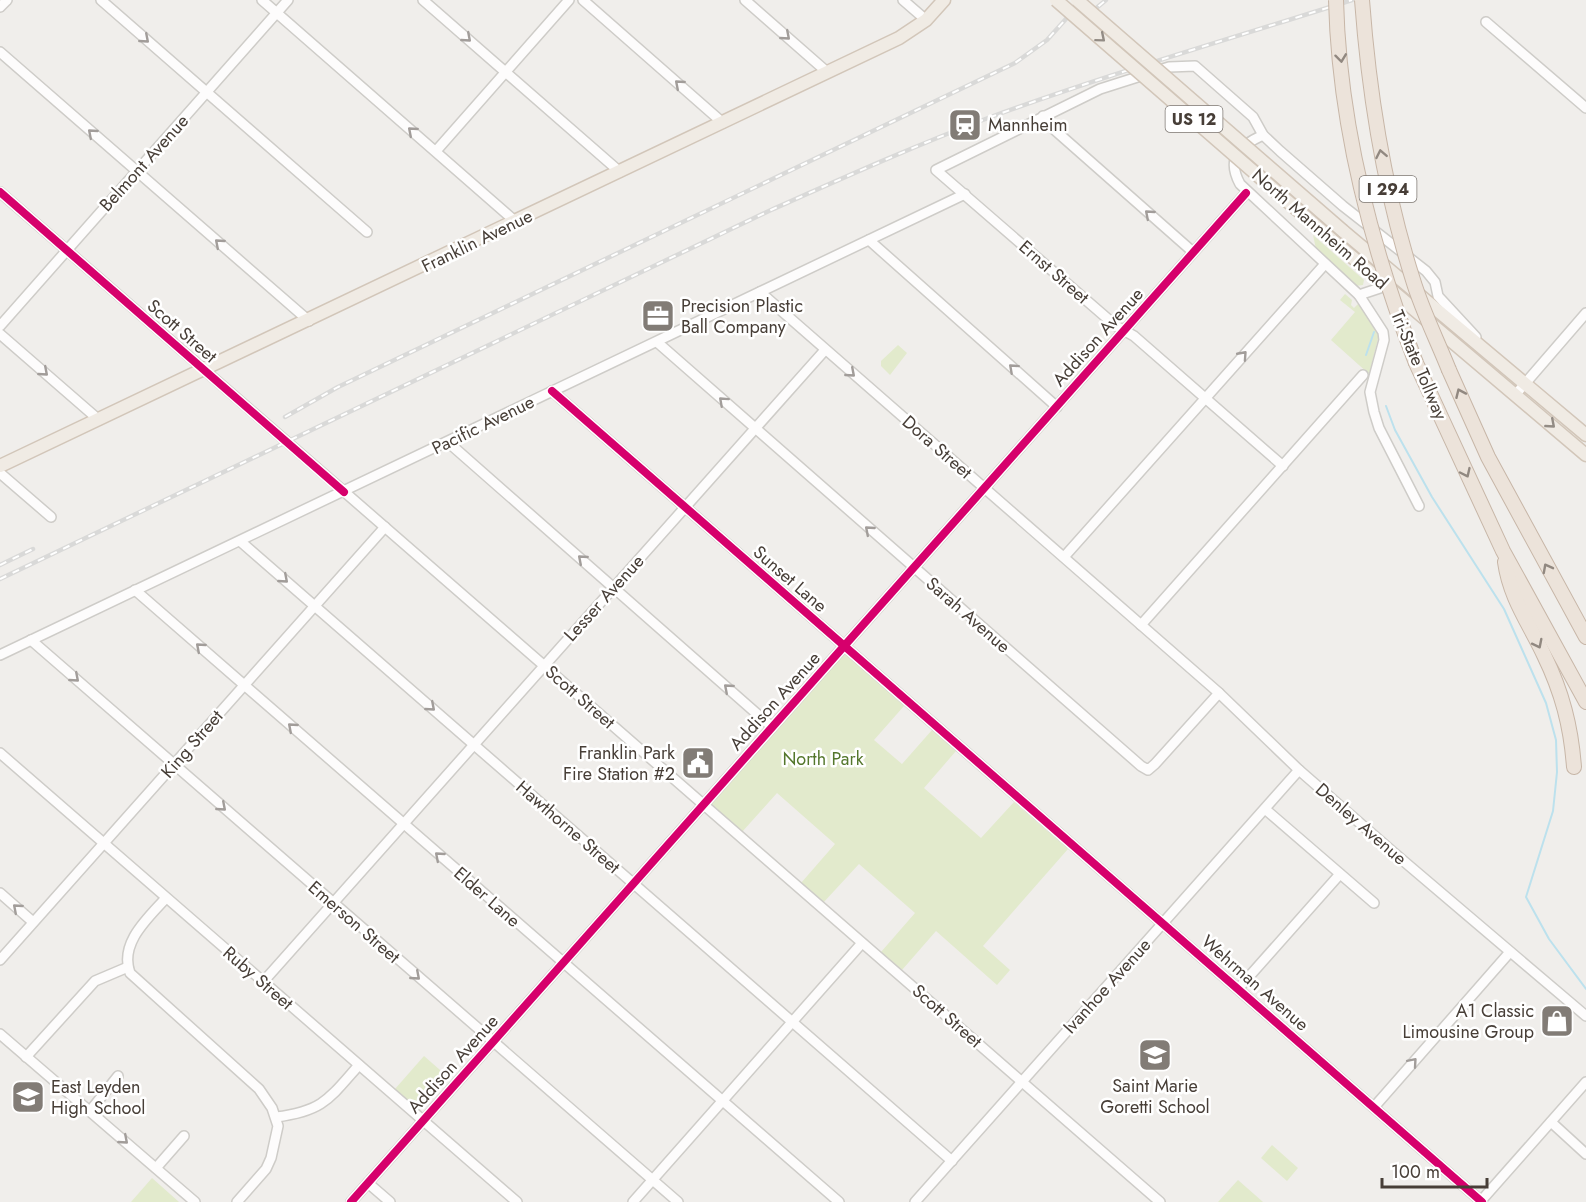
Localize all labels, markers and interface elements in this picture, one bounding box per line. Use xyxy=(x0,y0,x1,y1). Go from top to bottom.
one-way arrow xyxy=(779,29,790,40)
one-way arrow xyxy=(138,31,149,42)
one-way arrow xyxy=(460,31,471,42)
one-way arrow xyxy=(1094,31,1105,42)
one-way arrow xyxy=(1334,54,1346,63)
one-way arrow xyxy=(675,80,686,91)
road number: US 12 xyxy=(1166,106,1222,132)
station icon: Mannheim xyxy=(947,107,983,143)
street label: Belmont Avenue xyxy=(93,109,195,217)
place label: Mannheim xyxy=(988,112,1068,138)
one-way arrow xyxy=(409,127,419,138)
one-way arrow xyxy=(88,129,99,140)
one-way arrow xyxy=(1375,150,1388,160)
street label: North Mannheim Road xyxy=(1246,162,1394,296)
road number: I 294 xyxy=(1360,176,1416,202)
street label: Franklin Avenue xyxy=(417,203,537,279)
one-way arrow xyxy=(1145,210,1156,221)
street label: Ernst Street xyxy=(1013,234,1095,310)
one-way arrow xyxy=(215,239,226,250)
street label: Addison Avenue xyxy=(1046,282,1150,392)
street label: Scott Street xyxy=(141,293,223,369)
place label: Precision Plastic Ball Company xyxy=(681,293,803,340)
office icon: Precision Plastic Ball Company xyxy=(640,298,676,334)
street label: Tri-State Tollway xyxy=(1384,306,1454,424)
one-way arrow xyxy=(1236,351,1247,362)
one-way arrow xyxy=(1009,364,1020,375)
one-way arrow xyxy=(37,365,48,376)
one-way arrow xyxy=(844,365,855,376)
street label: Pacific Avenue xyxy=(427,389,539,461)
one-way arrow xyxy=(1455,389,1467,400)
one-way arrow xyxy=(719,397,729,408)
street label: Dora Street xyxy=(896,409,978,485)
one-way arrow xyxy=(1544,417,1555,428)
one-way arrow xyxy=(1459,467,1471,478)
one-way arrow xyxy=(865,526,876,537)
street label: Sunset Lane xyxy=(747,540,833,618)
street label: Lesser Avenue xyxy=(558,549,650,647)
one-way arrow xyxy=(578,555,589,566)
one-way arrow xyxy=(1543,563,1554,574)
street label: Sarah Avenue xyxy=(920,571,1016,659)
one-way arrow xyxy=(277,572,288,583)
one-way arrow xyxy=(1531,637,1543,648)
one-way arrow xyxy=(196,643,207,654)
street label: Addison Avenue xyxy=(723,646,827,756)
street label: Scott Street xyxy=(539,659,621,735)
one-way arrow xyxy=(68,671,79,682)
one-way arrow xyxy=(724,684,735,695)
one-way arrow xyxy=(424,700,435,711)
street label: King Street xyxy=(155,704,229,784)
one-way arrow xyxy=(288,724,299,735)
place label: Franklin Park Fire Station #2 xyxy=(563,740,675,787)
public building icon: Franklin Park Fire Station #2 xyxy=(680,745,716,781)
park label: North Park xyxy=(782,746,864,772)
street label: Hawthorne Street xyxy=(510,774,626,880)
street label: Denley Avenue xyxy=(1310,777,1412,871)
one-way arrow xyxy=(215,800,226,811)
one-way arrow xyxy=(435,852,446,863)
street label: Elder Lane xyxy=(448,861,526,933)
street label: Emerson Street xyxy=(302,875,406,970)
one-way arrow xyxy=(13,904,24,915)
street label: Wehrman Avenue xyxy=(1196,929,1314,1037)
street label: Ivanhoe Avenue xyxy=(1057,933,1157,1039)
street label: Ruby Street xyxy=(217,940,299,1016)
one-way arrow xyxy=(410,969,420,980)
street label: Scott Street xyxy=(906,978,988,1054)
place label: A1 Classic Limousine Group xyxy=(1402,998,1534,1045)
shop icon: A1 Classic Limousine Group xyxy=(1539,1003,1575,1039)
street label: Addison Avenue xyxy=(401,1009,505,1119)
school or university icon: Saint Marie Goretti School xyxy=(1137,1037,1173,1073)
one-way arrow xyxy=(1406,1058,1417,1069)
place label: Saint Marie Goretti School xyxy=(1100,1073,1210,1120)
place label: East Leyden High School xyxy=(51,1074,145,1121)
school or university icon: East Leyden High School xyxy=(10,1079,46,1115)
one-way arrow xyxy=(117,1133,128,1144)
scale bar xyxy=(1382,1151,1487,1189)
text: 100 m xyxy=(1391,1159,1440,1185)

